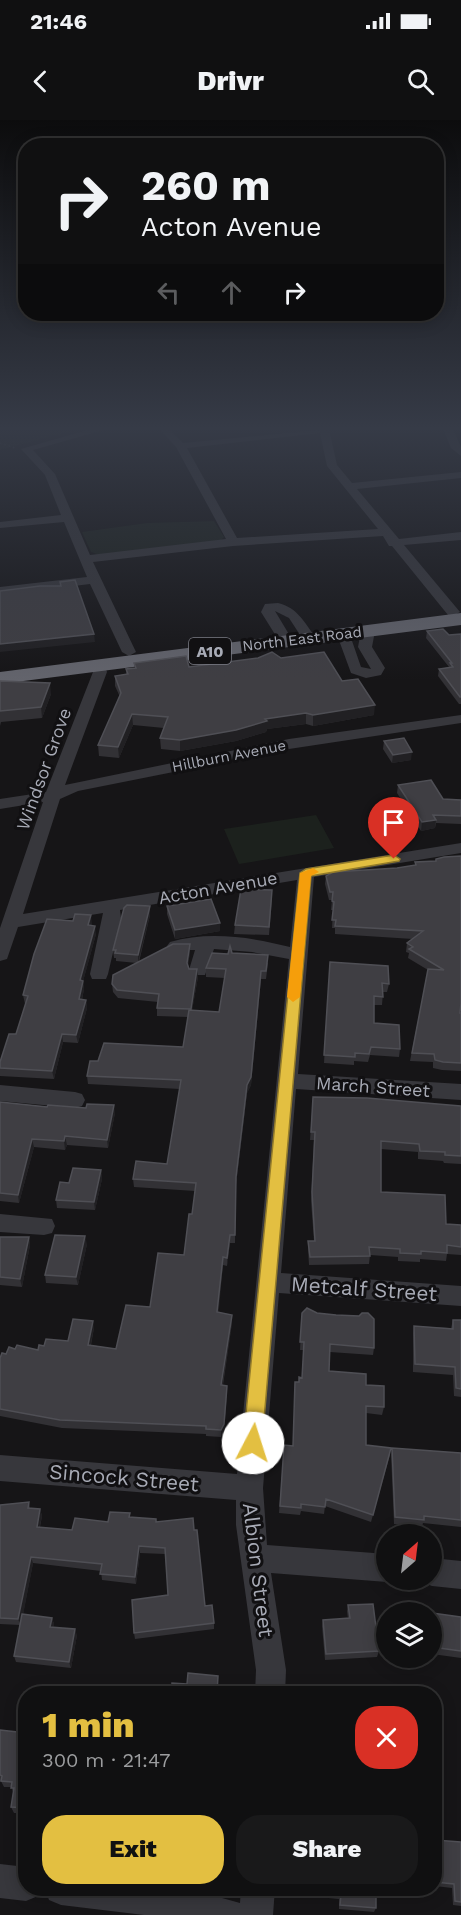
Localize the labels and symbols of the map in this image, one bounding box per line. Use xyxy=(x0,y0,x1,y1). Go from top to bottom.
street label: North East Road xyxy=(241,623,363,655)
road number: A10 xyxy=(189,638,231,664)
street label: Windsor Grove xyxy=(12,705,75,833)
street label: Hillburn Avenue xyxy=(170,736,288,776)
pin xyxy=(368,797,419,859)
street label: Acton Avenue xyxy=(157,867,279,908)
street label: March Street xyxy=(315,1072,431,1101)
street label: Metcalf Street xyxy=(290,1271,438,1306)
position arrow xyxy=(221,1411,285,1475)
street label: Sincock Street xyxy=(48,1459,200,1497)
street label: Albion Street xyxy=(238,1501,279,1639)
north arrow xyxy=(376,1524,442,1590)

